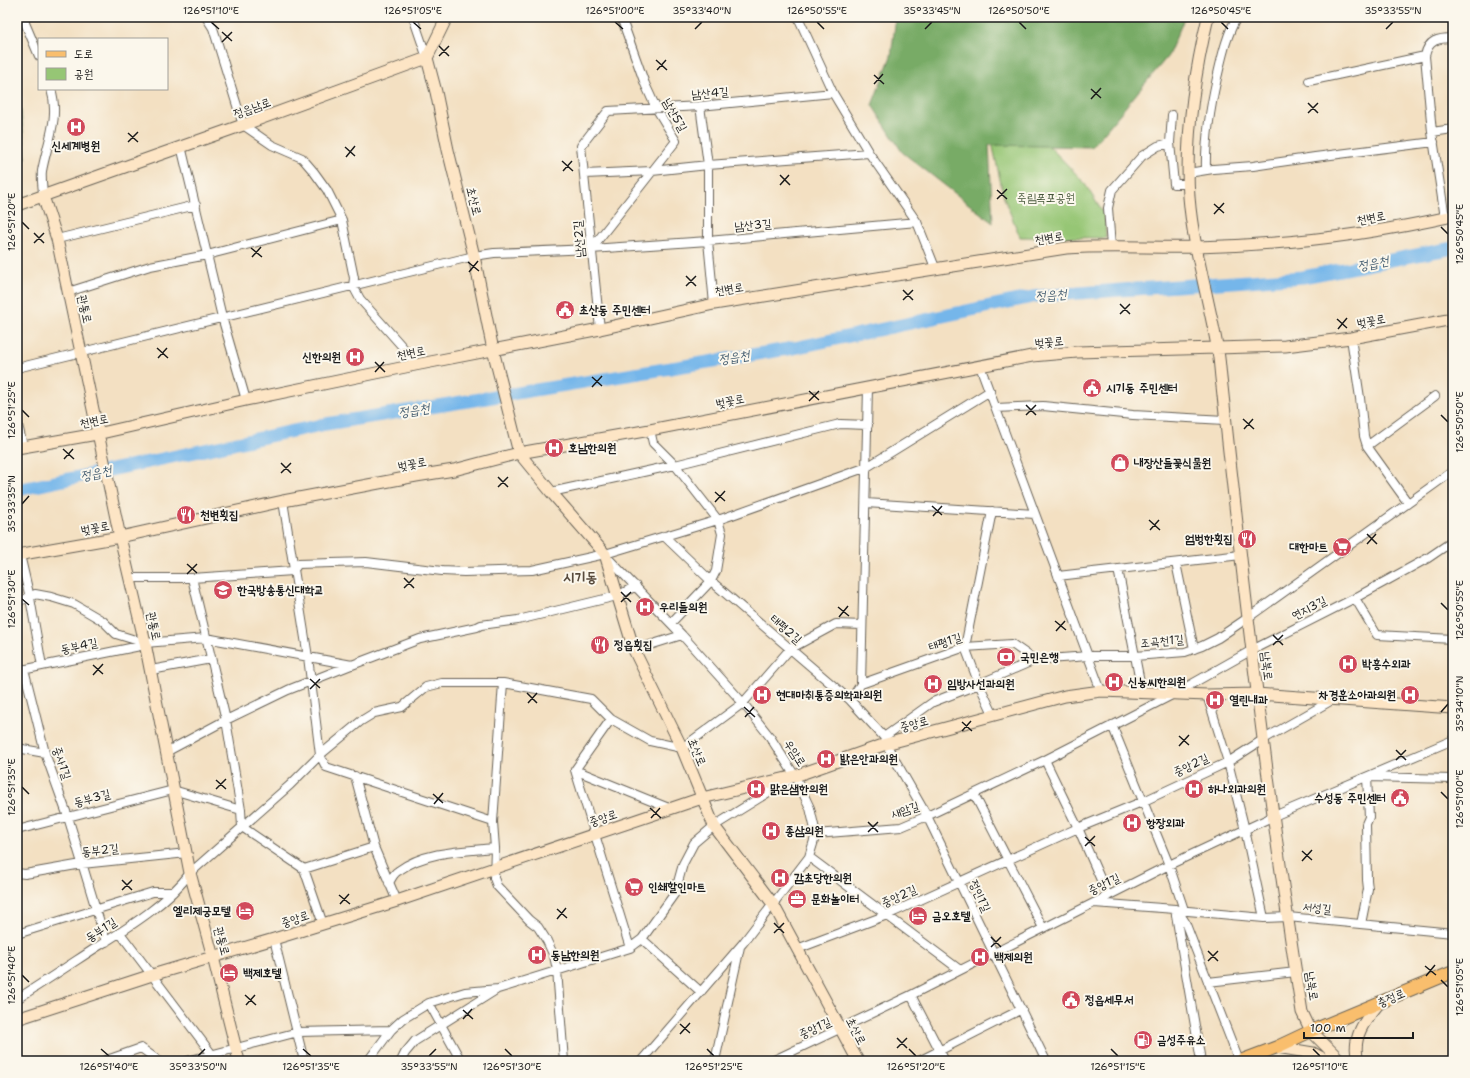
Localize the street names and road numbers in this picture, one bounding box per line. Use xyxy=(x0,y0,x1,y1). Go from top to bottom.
street label: 남산4길 xyxy=(691,83,730,103)
street label: 정읍남로 xyxy=(231,94,273,122)
street label: 남산5길 xyxy=(659,95,691,135)
street label: 초산로 xyxy=(463,185,485,217)
street label: 천변로 xyxy=(1355,208,1387,228)
street label: 남산3길 xyxy=(734,215,773,235)
street label: 남산2길 xyxy=(569,219,589,258)
street label: 천변로 xyxy=(1033,228,1065,248)
street label: 천변로 xyxy=(713,279,745,299)
street label: 관통로 xyxy=(74,293,96,325)
street label: 벚꽃로 xyxy=(1355,311,1387,331)
street label: 벚꽃로 xyxy=(1034,333,1064,351)
street label: 천변로 xyxy=(395,342,427,364)
street label: 벚꽃로 xyxy=(714,390,746,412)
street label: 천변로 xyxy=(78,410,110,432)
street label: 벚꽃로 xyxy=(396,454,428,474)
street label: 벚꽃로 xyxy=(79,518,111,538)
street label: 연지3길 xyxy=(1289,592,1330,624)
street label: 관통로 xyxy=(143,610,165,642)
street label: 태평2길 xyxy=(767,611,806,648)
street label: 태평1길 xyxy=(926,629,964,655)
street label: 조곡천1길 xyxy=(1140,631,1185,651)
street label: 동부4길 xyxy=(59,634,99,658)
street label: 남북로 xyxy=(1257,651,1277,681)
street label: 중앙로 xyxy=(898,713,930,735)
street label: 초산로 xyxy=(684,736,710,768)
street label: 우암로 xyxy=(780,736,810,770)
street label: 중사1길 xyxy=(49,744,75,782)
street label: 중앙2길 xyxy=(1171,750,1212,780)
street label: 동부3길 xyxy=(72,785,112,811)
street label: 새암길 xyxy=(889,798,922,822)
street label: 중앙로 xyxy=(587,806,619,830)
street label: 동부2길 xyxy=(81,840,120,860)
street label: 중앙1길 xyxy=(1085,869,1123,899)
street label: 정인1길 xyxy=(966,877,995,915)
street label: 중앙2길 xyxy=(879,881,920,911)
street label: 서성길 xyxy=(1302,899,1332,917)
street label: 중앙로 xyxy=(279,907,311,931)
street label: 동부1길 xyxy=(82,914,120,946)
street label: 관통로 xyxy=(211,925,233,957)
street label: 남북로 xyxy=(1302,970,1322,1002)
street label: 충정로 xyxy=(1375,985,1407,1011)
street label: 중앙1길 xyxy=(796,1013,834,1042)
street label: 초산로 xyxy=(842,1014,870,1048)

